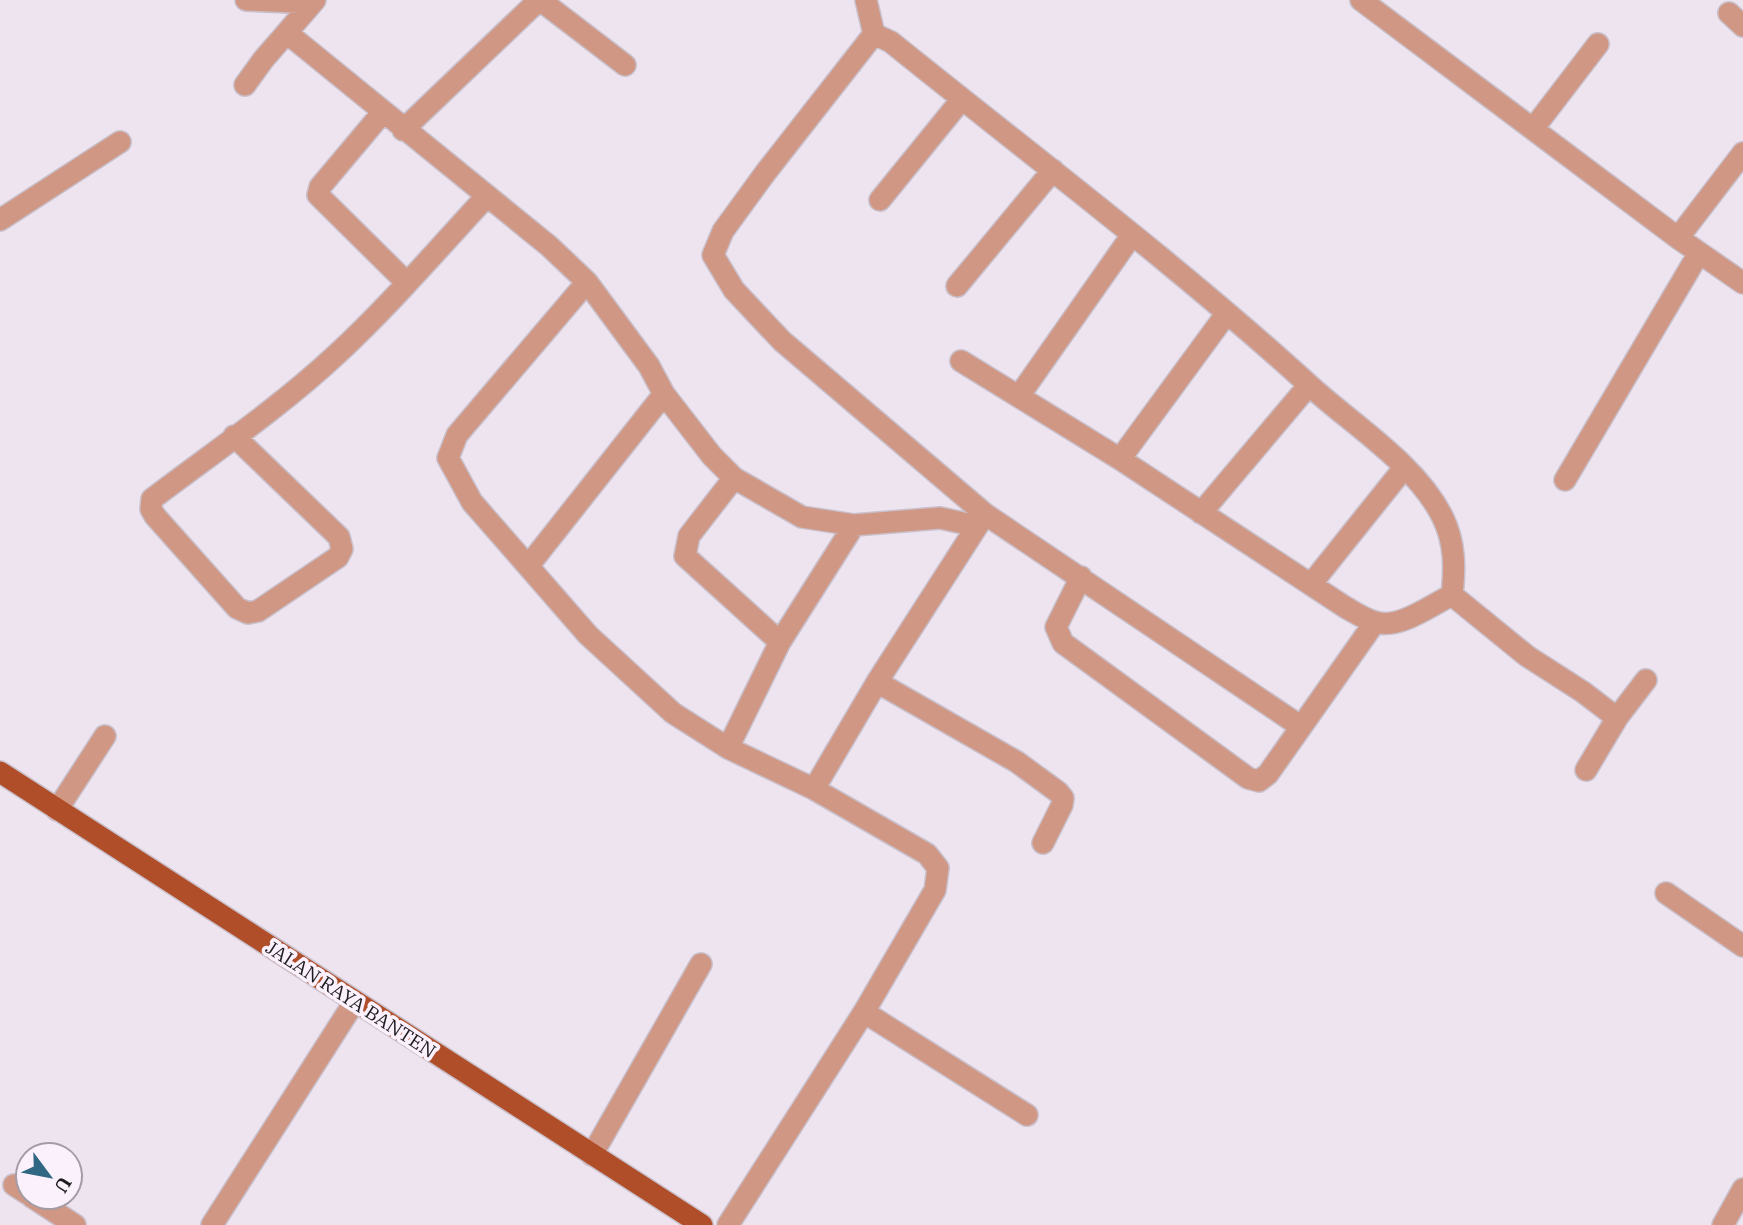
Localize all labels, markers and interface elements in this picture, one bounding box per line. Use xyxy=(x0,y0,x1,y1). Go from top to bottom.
street label: JALAN RAYA BANTEN xyxy=(261,935,441,1063)
north arrow xyxy=(14,1141,84,1211)
text: U xyxy=(49,1172,77,1198)

